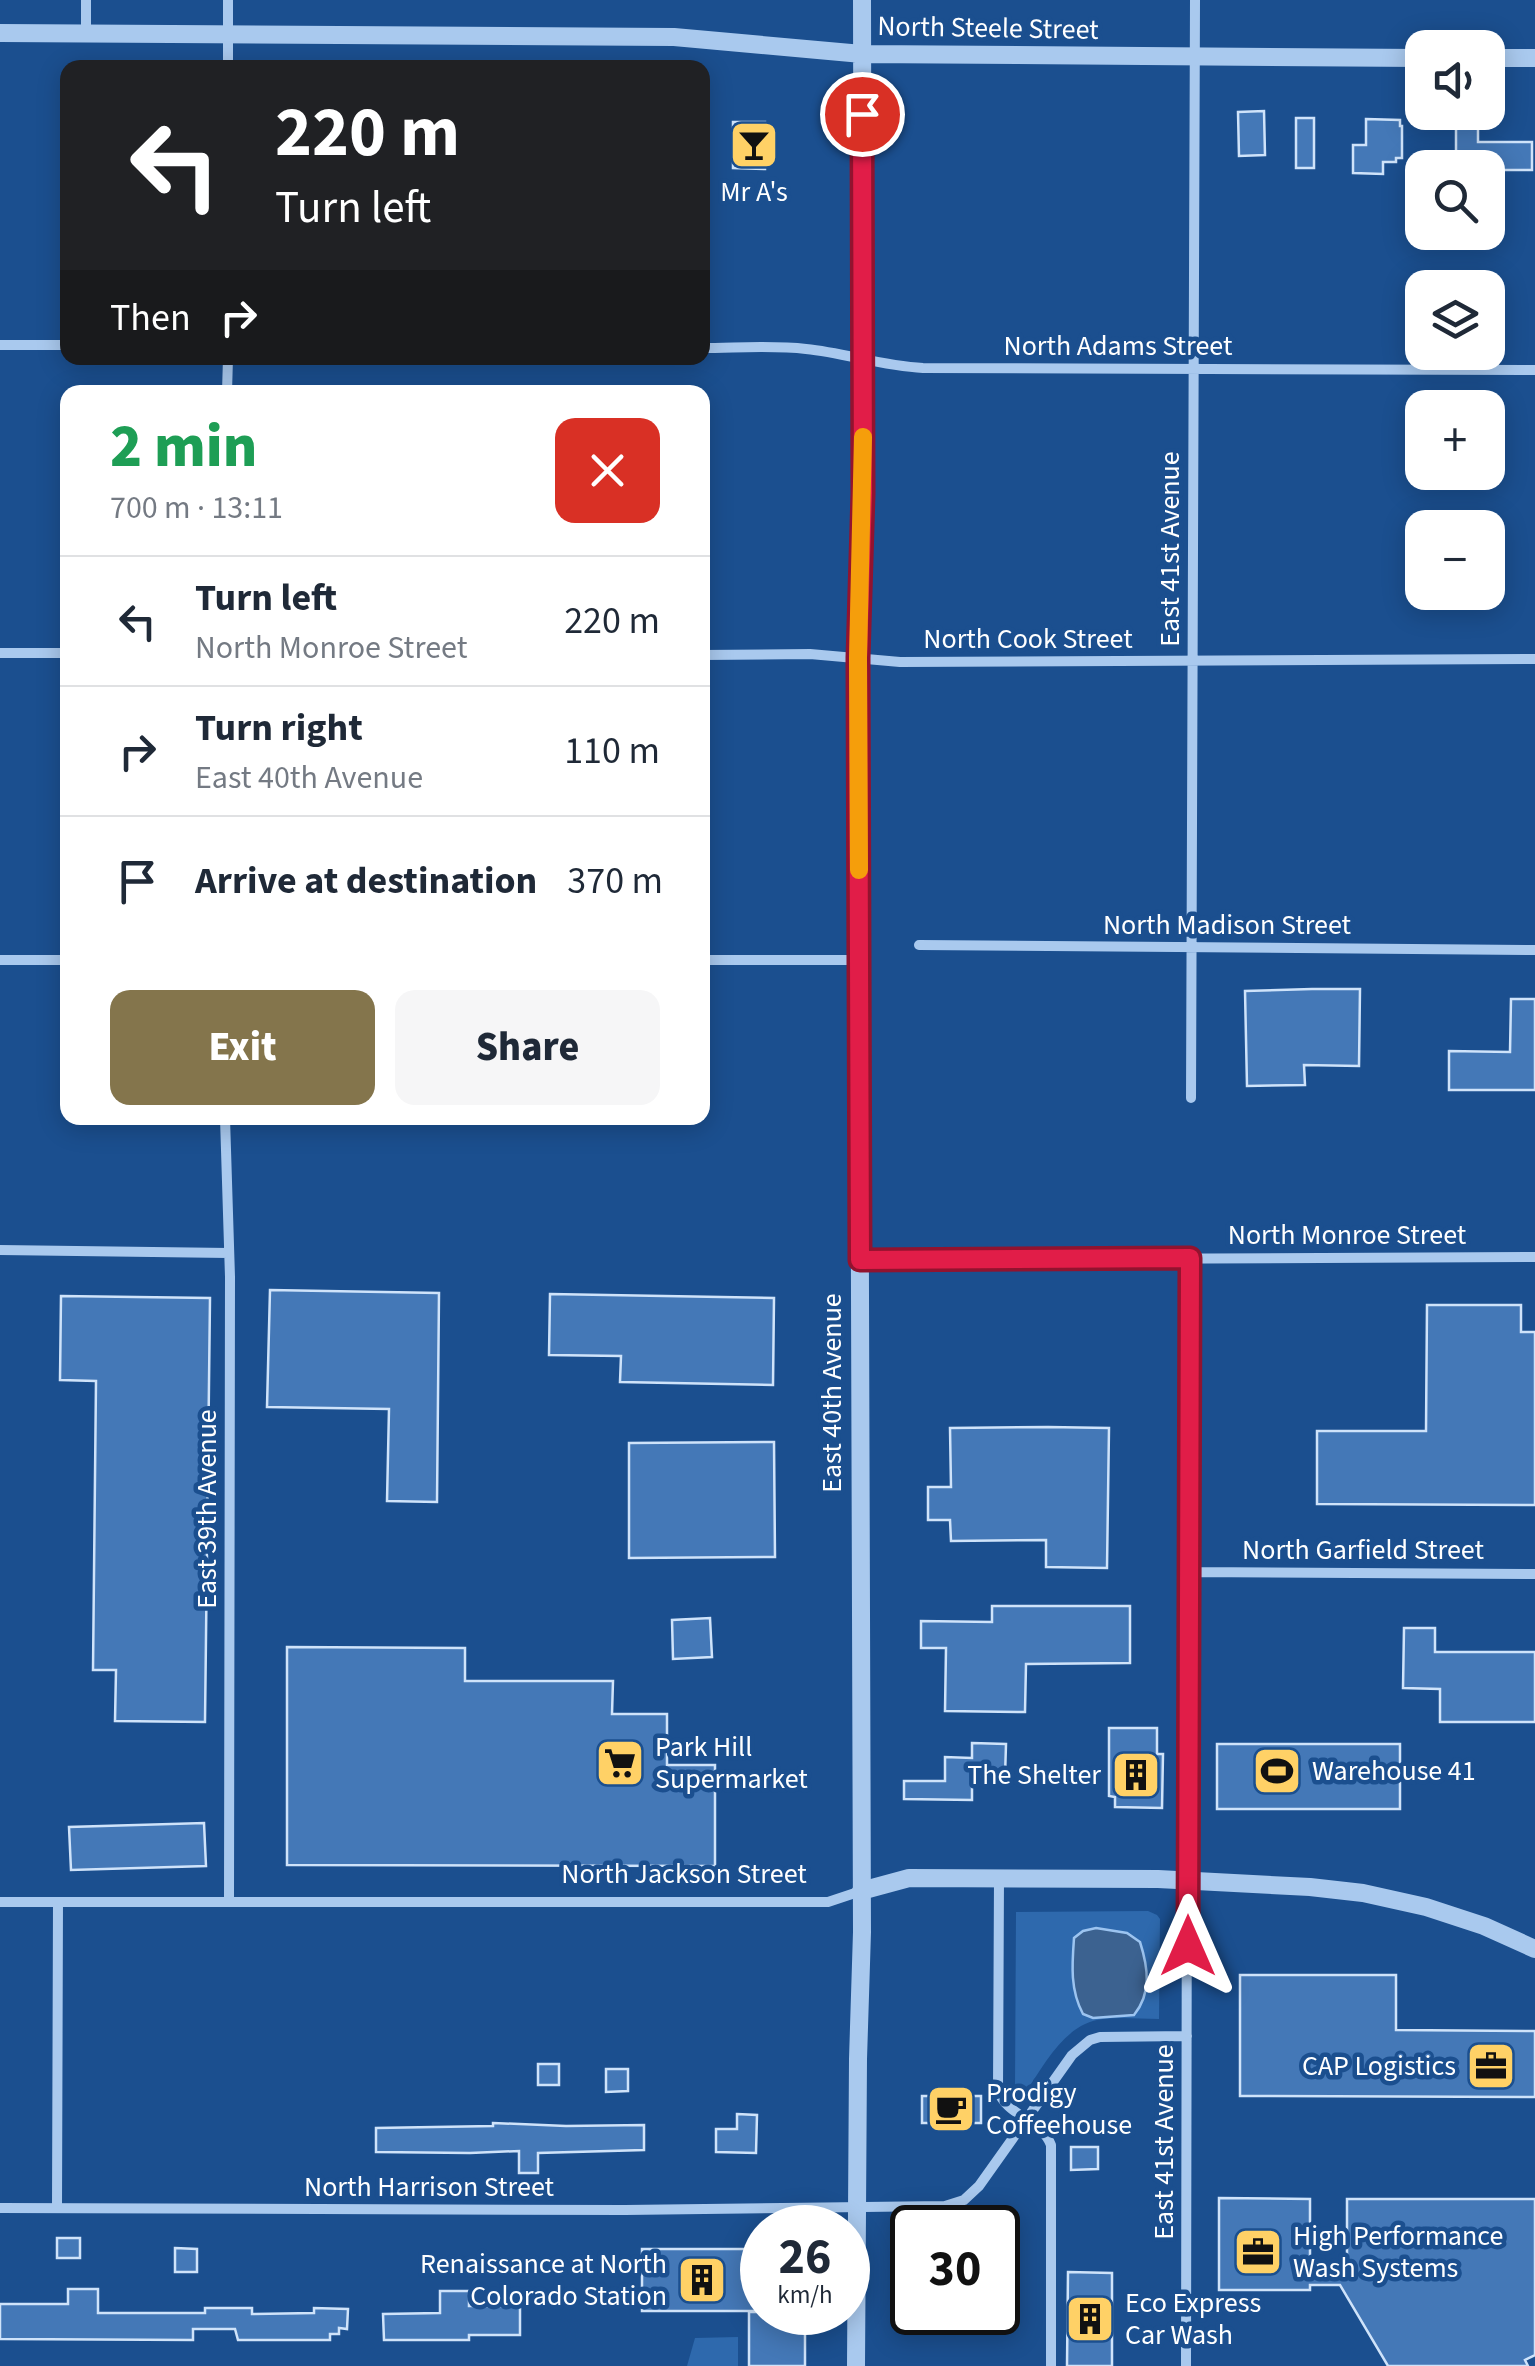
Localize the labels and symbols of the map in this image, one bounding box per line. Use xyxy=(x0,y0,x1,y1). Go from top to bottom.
street label: North Steele Street xyxy=(877,6,1099,50)
pin xyxy=(820,72,905,157)
bar icon: Mr A's xyxy=(728,119,780,171)
place label: Mr A's xyxy=(720,172,788,212)
street label: North Adams Street xyxy=(1004,326,1233,366)
street label: East 41st Avenue xyxy=(1150,451,1190,647)
street label: North Cook Street xyxy=(923,619,1133,659)
street label: North Madison Street xyxy=(1103,905,1352,945)
street label: North Monroe Street xyxy=(1228,1215,1467,1255)
street label: East 40th Avenue xyxy=(812,1293,852,1493)
street label: East 39th Avenue xyxy=(187,1409,227,1609)
street label: North Garfield Street xyxy=(1242,1530,1484,1570)
place label: Park Hill Supermarket xyxy=(655,1727,808,1799)
supermarket icon: Park Hill Supermarket xyxy=(594,1737,646,1789)
sports icon: Warehouse 41 xyxy=(1251,1745,1303,1797)
building icon: The Shelter xyxy=(1110,1749,1162,1801)
place label: Warehouse 41 xyxy=(1312,1751,1476,1791)
place label: The Shelter xyxy=(967,1755,1101,1795)
street label: North Jackson Street xyxy=(561,1854,807,1894)
position arrow xyxy=(1136,1894,1240,1998)
office icon: CAP Logistics xyxy=(1465,2040,1517,2092)
street label: East 41st Avenue xyxy=(1144,2044,1184,2240)
place label: CAP Logistics xyxy=(1302,2046,1456,2086)
place label: Prodigy Coffeehouse xyxy=(986,2073,1132,2145)
cafe icon: Prodigy Coffeehouse xyxy=(925,2083,977,2135)
street label: North Harrison Street xyxy=(304,2167,555,2207)
speed limit sign: 30 xyxy=(890,2205,1020,2335)
place label: High Performance Wash Systems xyxy=(1293,2216,1503,2288)
office icon: High Performance Wash Systems xyxy=(1232,2226,1284,2278)
place label: Renaissance at North Colorado Station xyxy=(420,2244,667,2316)
building icon: Renaissance at North Colorado Station xyxy=(676,2254,728,2306)
place label: Eco Express Car Wash xyxy=(1125,2283,1261,2355)
building icon: Eco Express Car Wash xyxy=(1064,2293,1116,2345)

